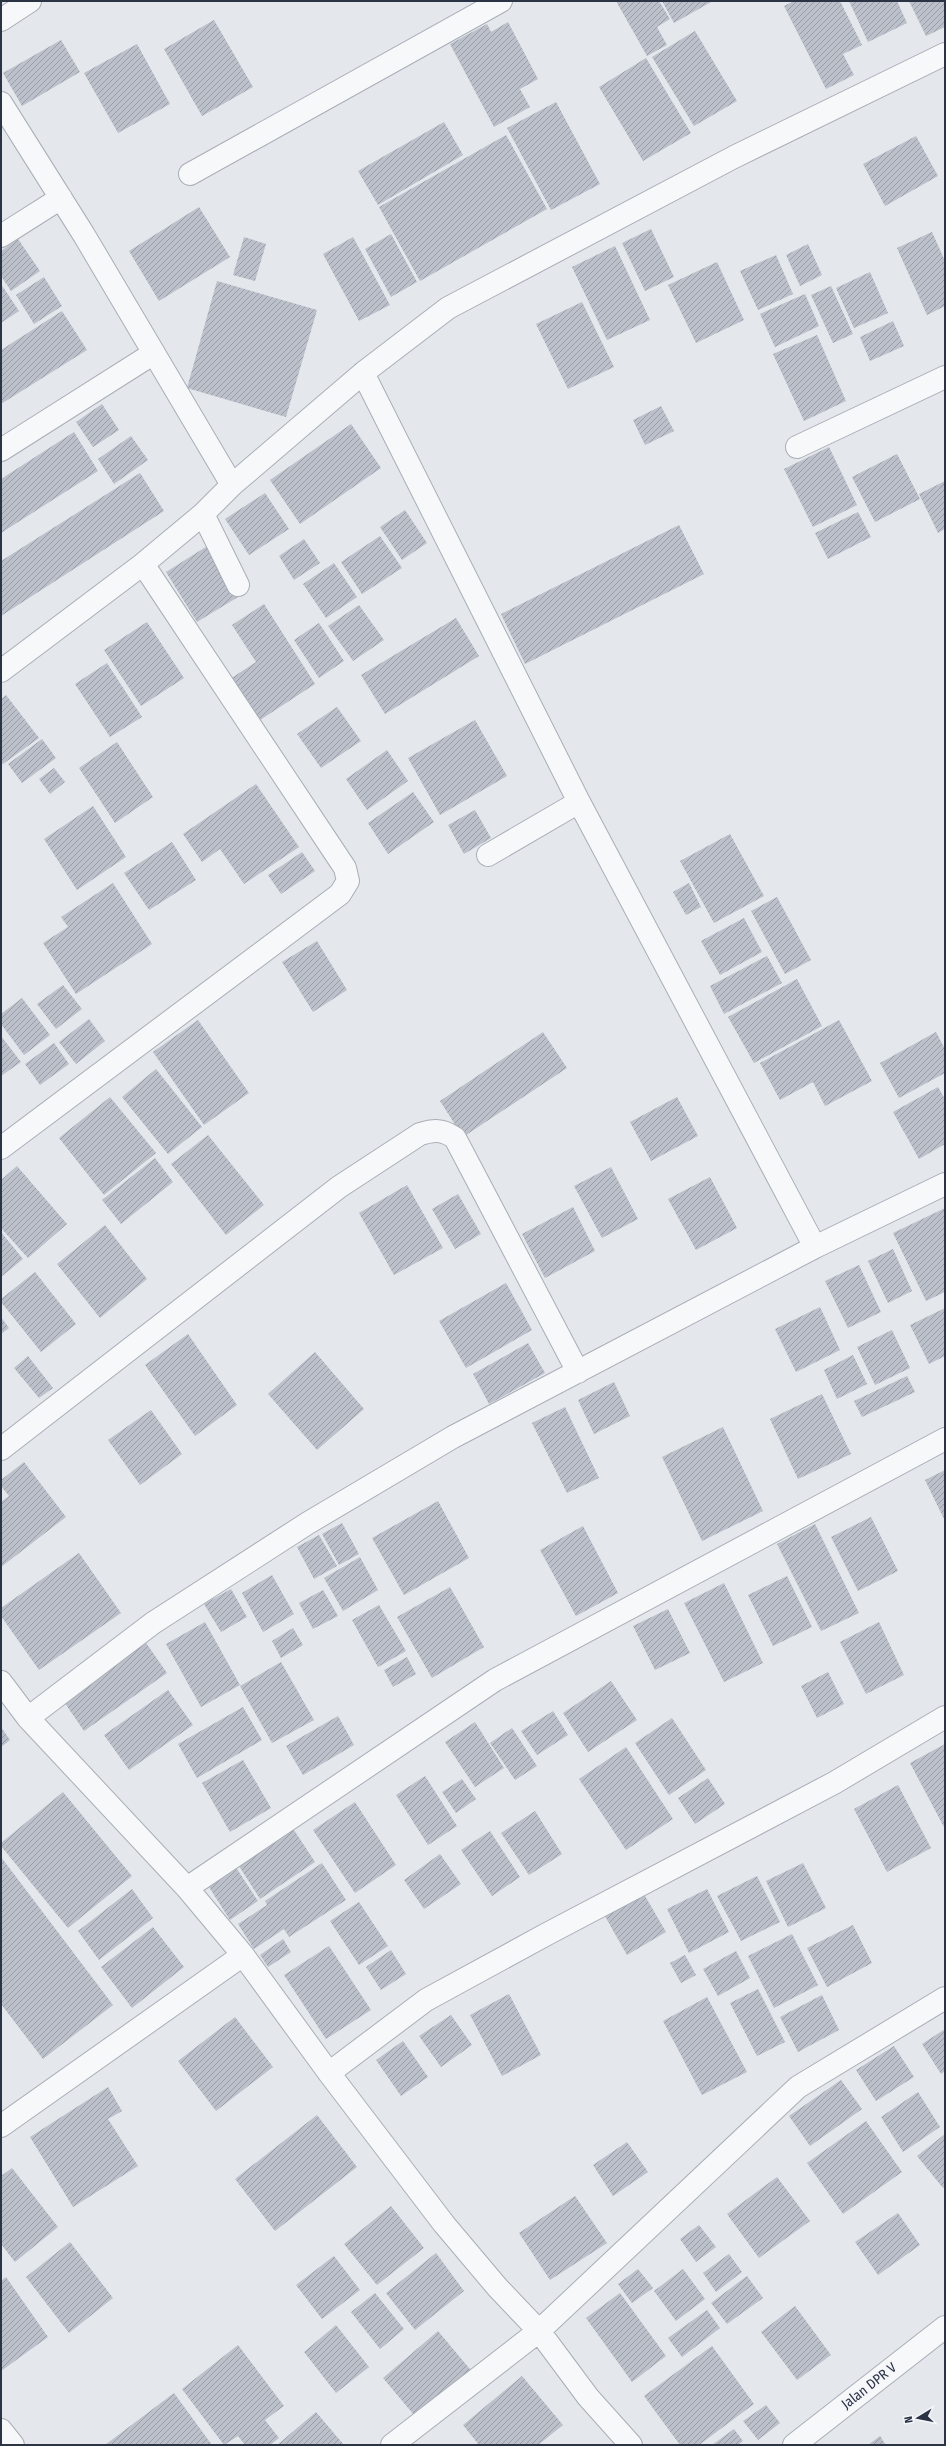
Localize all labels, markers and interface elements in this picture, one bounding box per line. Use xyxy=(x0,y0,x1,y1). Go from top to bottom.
street label: Jalan DPR V xyxy=(838,2359,901,2413)
north arrow xyxy=(898,2398,938,2438)
text: N xyxy=(902,2415,916,2424)

